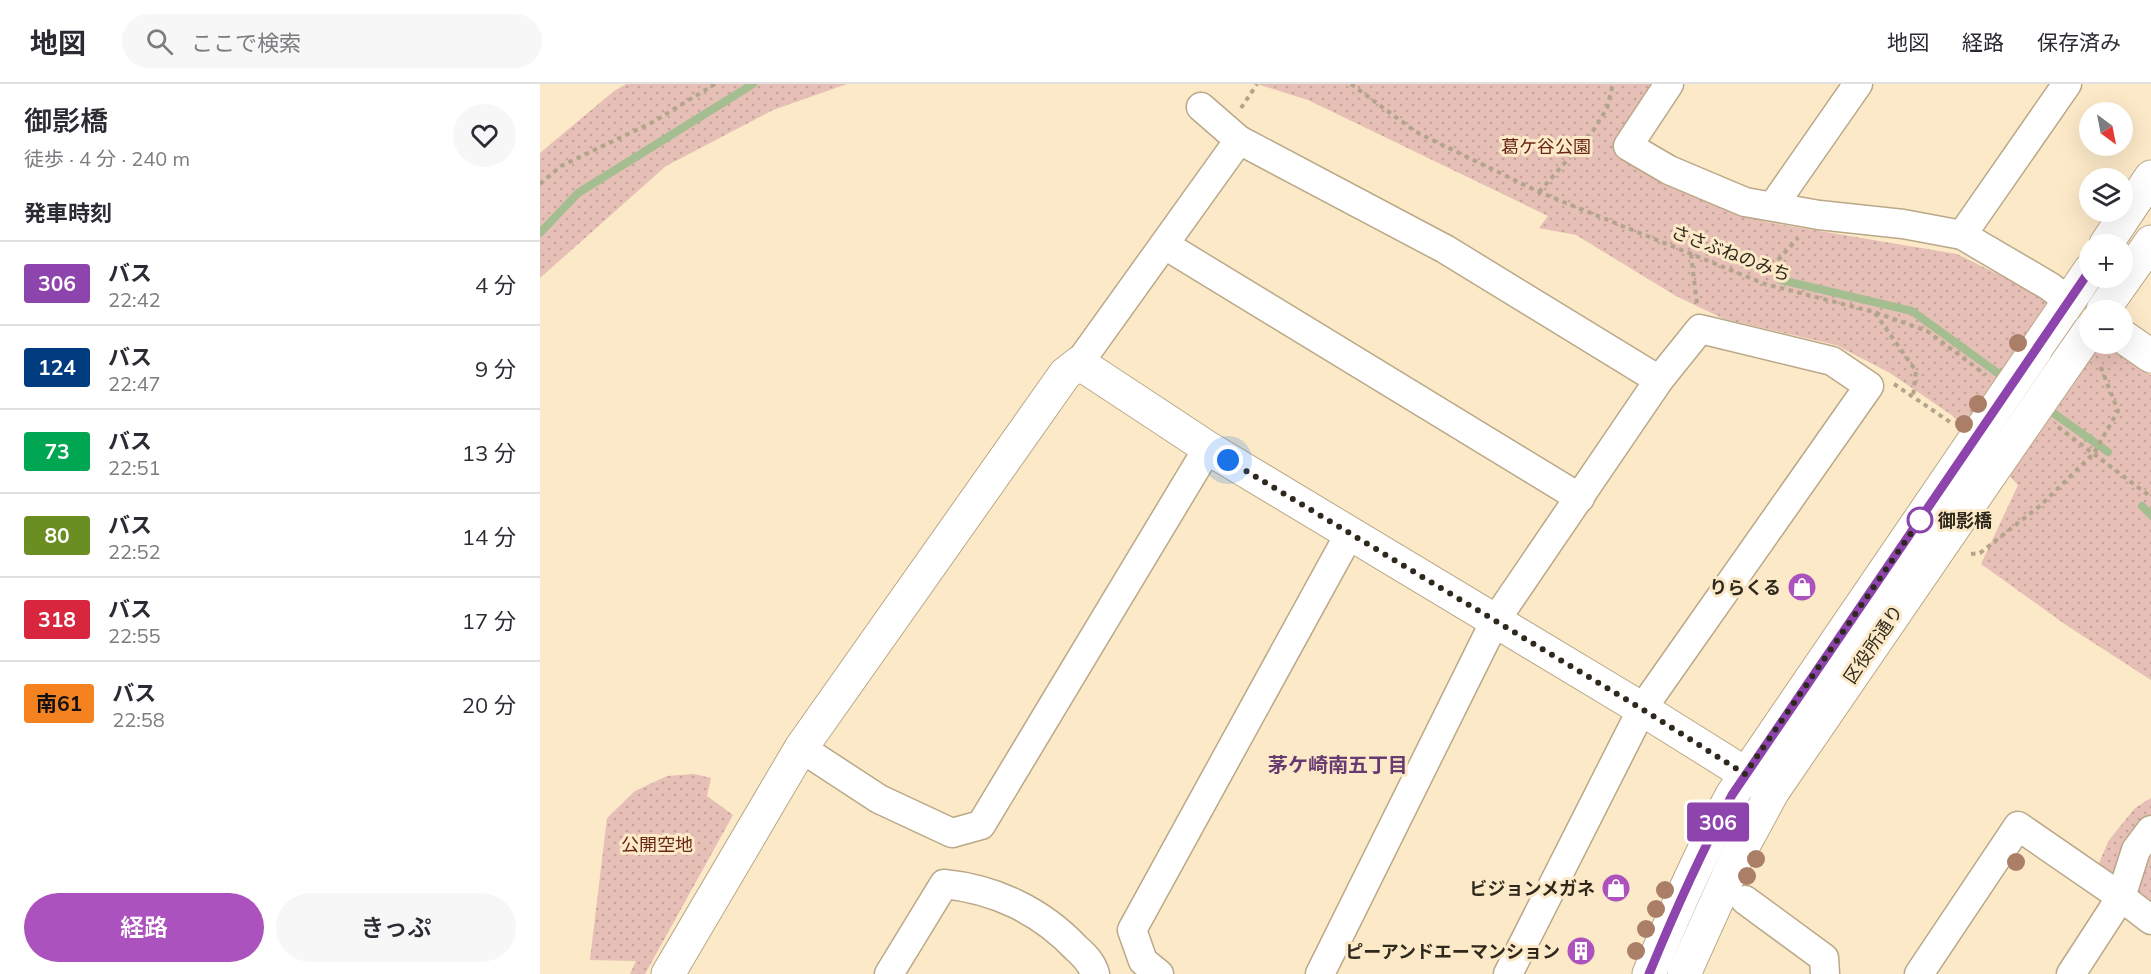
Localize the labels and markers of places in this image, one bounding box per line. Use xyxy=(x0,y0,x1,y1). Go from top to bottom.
marker: 御影橋 xyxy=(1907,507,1933,533)
place label: 御影橋 xyxy=(1937,509,1992,532)
shop icon: りらくる xyxy=(1786,571,1818,603)
place label: りらくる xyxy=(1709,576,1781,599)
shop icon: ビジョンメガネ xyxy=(1600,872,1632,904)
place label: ビジョンメガネ xyxy=(1470,877,1595,900)
building icon: ピーアンドエーマンション xyxy=(1565,935,1597,967)
place label: ピーアンドエーマンション xyxy=(1345,940,1560,963)

